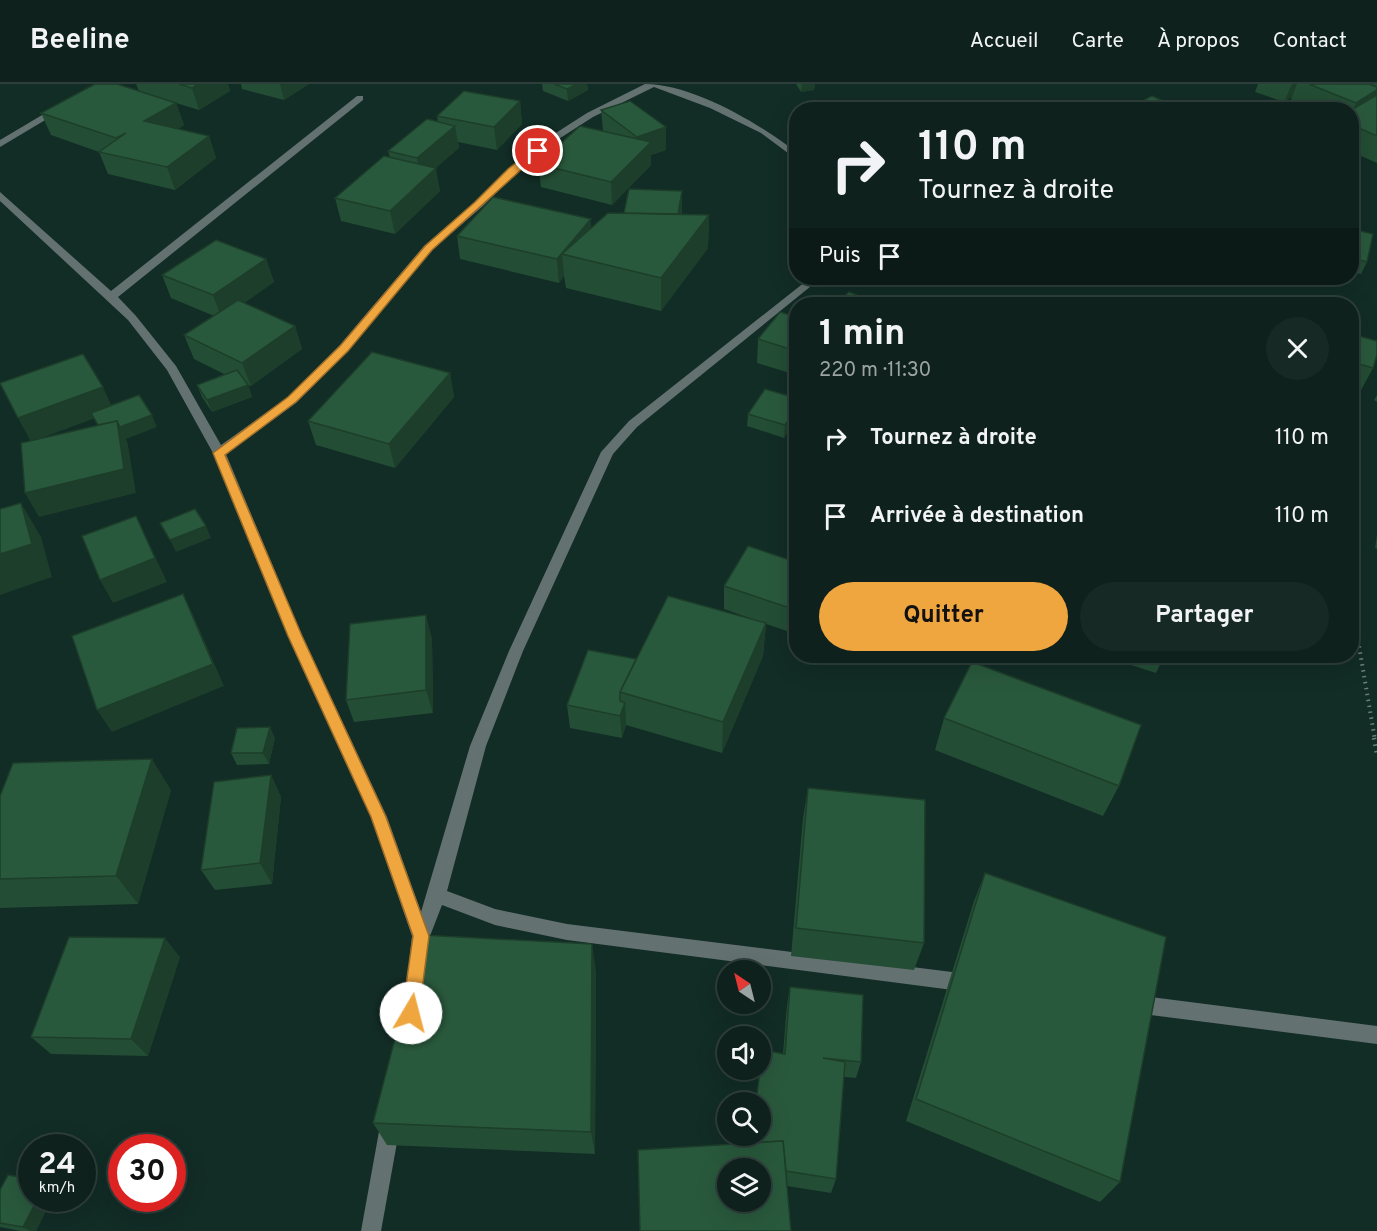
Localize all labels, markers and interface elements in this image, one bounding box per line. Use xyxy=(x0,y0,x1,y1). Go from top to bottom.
text: Beeline xyxy=(30,23,130,59)
text: Accueil xyxy=(970,28,1039,55)
text: Carte xyxy=(1072,28,1124,55)
text: À propos xyxy=(1157,28,1240,55)
text: Contact xyxy=(1273,28,1347,55)
text: 110 m xyxy=(918,122,1027,175)
pin xyxy=(512,125,563,176)
icon: right xyxy=(819,126,897,204)
icon: arrive xyxy=(521,134,554,167)
text: Tournez à droite xyxy=(918,174,1114,208)
icon: arrive xyxy=(873,240,906,273)
text: Puis xyxy=(819,243,861,270)
text: 1 min xyxy=(819,312,905,358)
button: close xyxy=(1266,317,1329,380)
text: 220 m · 11:30 xyxy=(819,358,931,384)
icon: right xyxy=(819,422,852,455)
text: Tournez à droite xyxy=(870,425,1037,452)
text: 110 m xyxy=(1275,425,1329,452)
icon: arrive xyxy=(819,500,852,533)
text: Arrivée à destination xyxy=(870,503,1084,530)
text: 110 m xyxy=(1275,503,1329,530)
button: Quitter xyxy=(819,582,1068,651)
button: Partager xyxy=(1080,582,1329,651)
north arrow xyxy=(717,960,771,1014)
map controls xyxy=(717,960,771,1212)
position arrow xyxy=(379,981,443,1045)
button: sound xyxy=(717,1026,771,1080)
button: search xyxy=(717,1092,771,1146)
speed limit sign: 30 xyxy=(108,1134,186,1212)
text: 24 xyxy=(38,1147,76,1184)
button: layers xyxy=(717,1158,771,1212)
text: km/h xyxy=(39,1179,75,1198)

